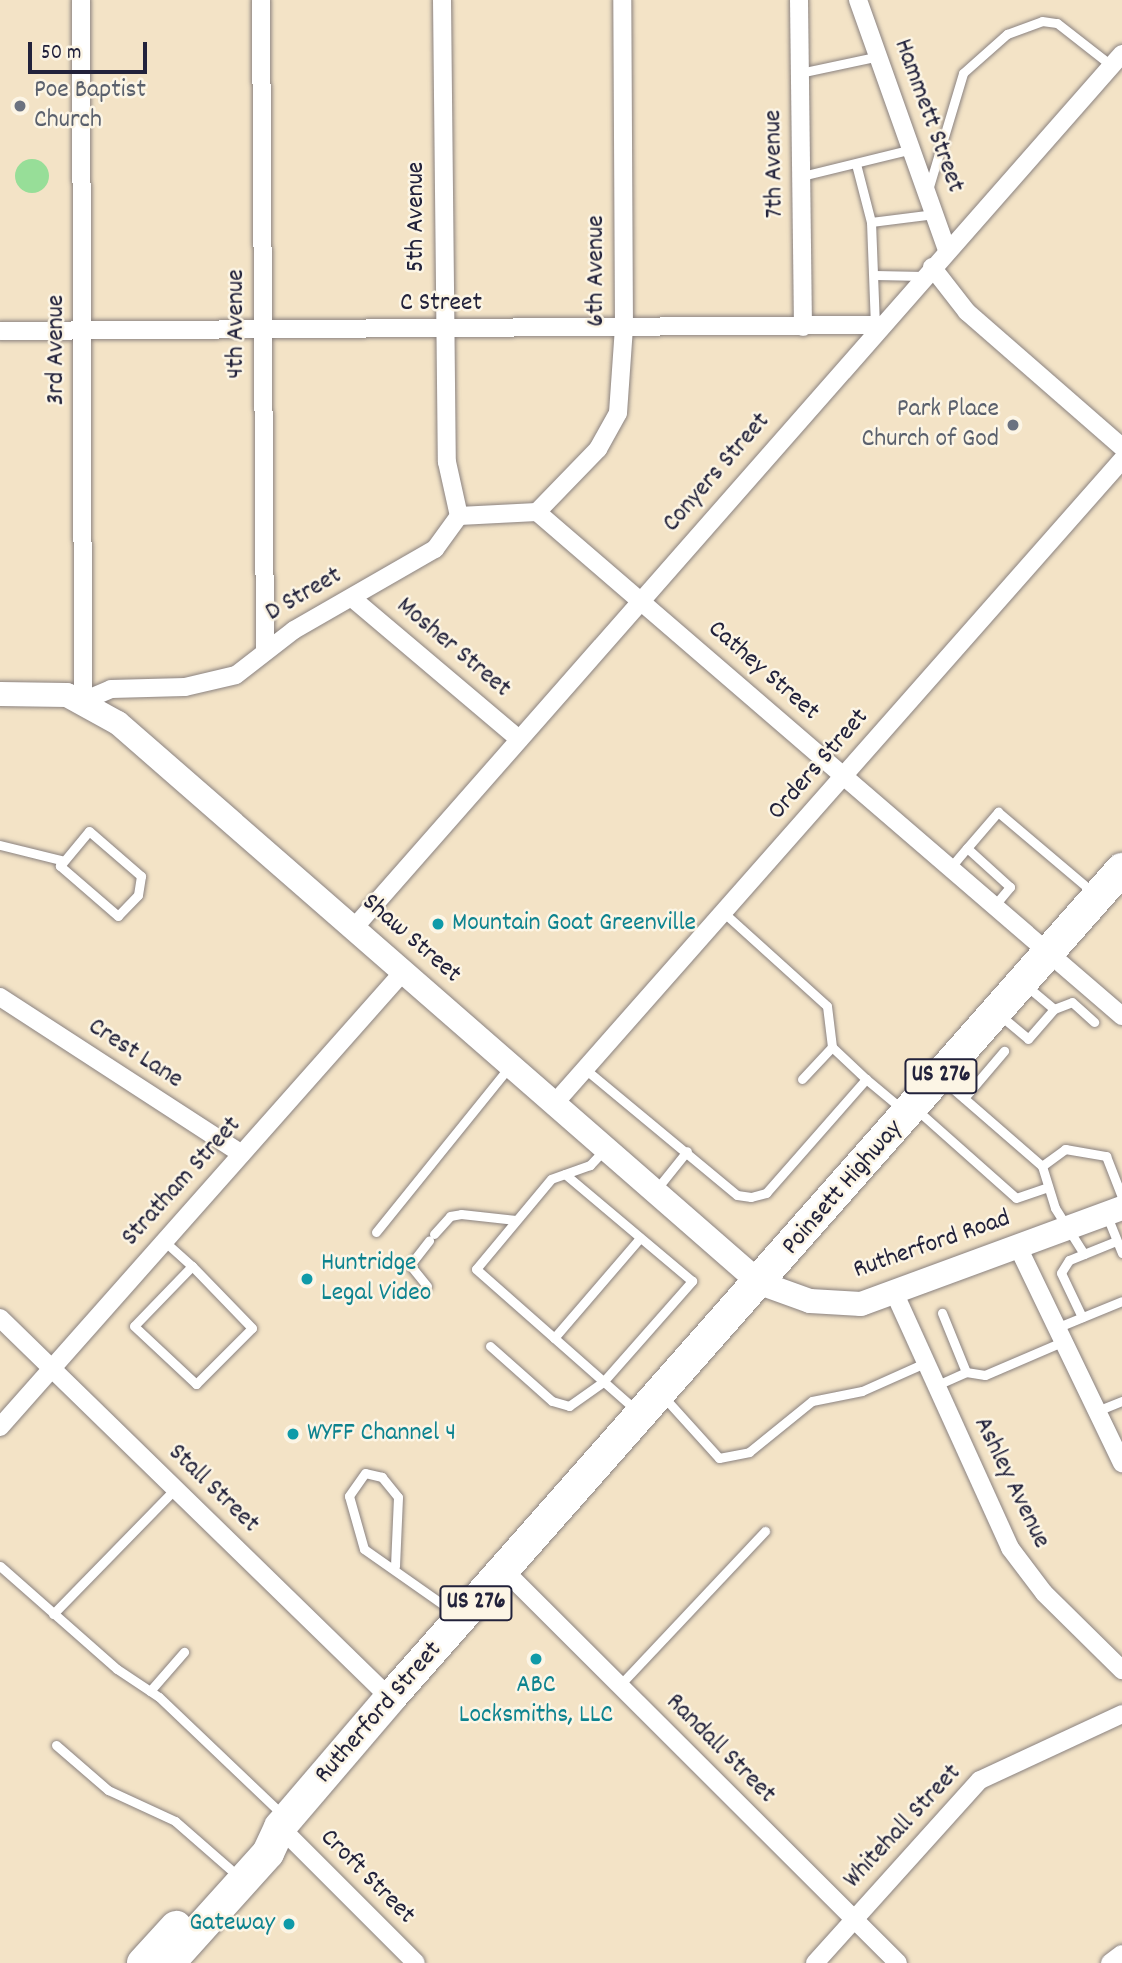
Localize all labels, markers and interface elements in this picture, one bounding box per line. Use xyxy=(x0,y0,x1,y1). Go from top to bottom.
scale bar xyxy=(32,28,150,72)
street label: Hammett Street xyxy=(886,35,970,197)
text: 50 m xyxy=(41,39,81,69)
place label: Poe Baptist Church xyxy=(34,75,146,136)
marker: Poe Baptist Church xyxy=(12,98,28,114)
street label: 7th Avenue xyxy=(758,109,792,219)
street label: 5th Avenue xyxy=(401,162,433,272)
street label: 6th Avenue xyxy=(581,215,613,327)
street label: 4th Avenue xyxy=(221,269,253,379)
street label: C Street xyxy=(400,288,482,320)
street label: 3rd Avenue xyxy=(41,295,73,405)
place label: Park Place Church of God xyxy=(862,394,999,456)
street label: Conyers Street xyxy=(657,407,777,539)
marker: Park Place Church of God xyxy=(1005,417,1021,433)
street label: D Street xyxy=(260,561,348,629)
street label: Mosher Street xyxy=(389,591,517,705)
street label: Cathey Street xyxy=(701,614,825,728)
street label: Orders Street xyxy=(762,703,876,827)
street label: Shaw Street xyxy=(355,887,467,991)
place label: Mountain Goat Greenville xyxy=(452,908,696,940)
marker: Mountain Goat Greenville xyxy=(430,916,446,932)
street label: Crest Lane xyxy=(82,1012,188,1096)
road number: US 276 xyxy=(904,1056,978,1096)
street label: Stratham Street xyxy=(116,1111,248,1253)
street label: Poinsett Highway xyxy=(776,1114,910,1262)
street label: Rutherford Road xyxy=(850,1204,1014,1286)
place label: Huntridge Legal Video xyxy=(321,1248,431,1310)
marker: Huntridge Legal Video xyxy=(299,1271,315,1287)
street label: Ashley Avenue xyxy=(966,1412,1056,1554)
place label: WYFF Channel 4 xyxy=(307,1418,456,1450)
marker: WYFF Channel 4 xyxy=(285,1426,301,1442)
street label: Stall Street xyxy=(161,1438,265,1540)
road number: US 276 xyxy=(439,1582,513,1624)
street label: Rutherford Street xyxy=(309,1636,449,1790)
marker: ABC Locksmiths, LLC xyxy=(528,1651,544,1667)
place label: ABC Locksmiths, LLC xyxy=(459,1670,613,1732)
street label: Randall Street xyxy=(658,1687,782,1811)
street label: Whitehall Street xyxy=(838,1758,968,1896)
street label: Croft Street xyxy=(313,1823,421,1931)
place label: Gateway xyxy=(189,1908,275,1940)
marker: Gateway xyxy=(281,1916,297,1932)

